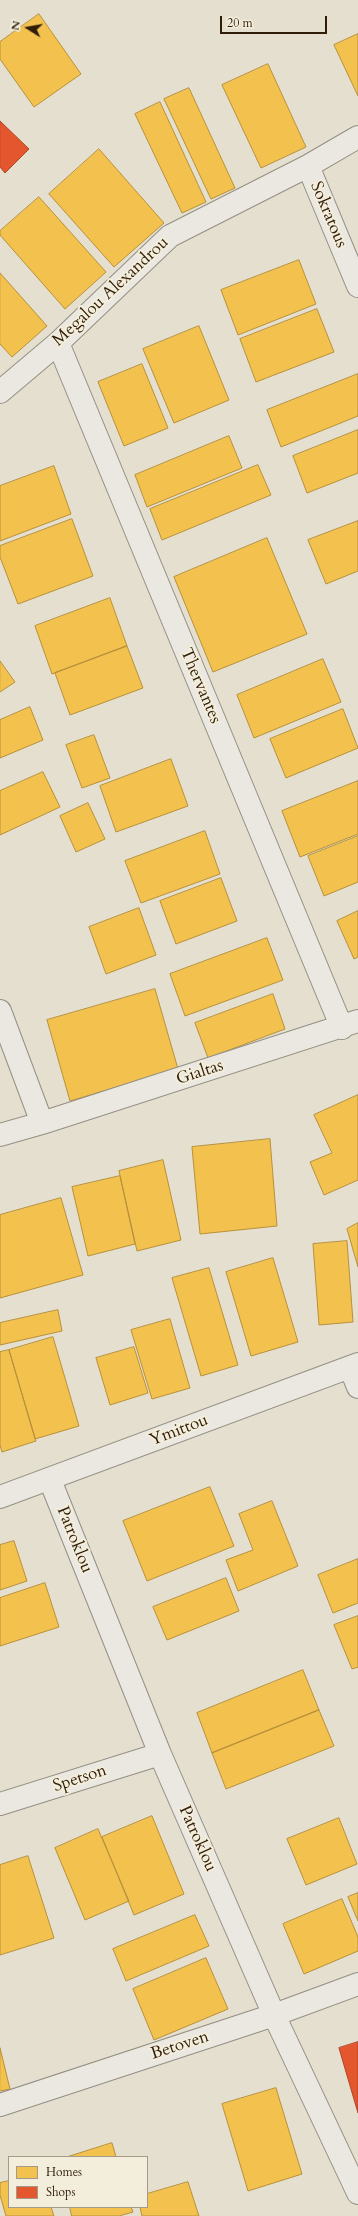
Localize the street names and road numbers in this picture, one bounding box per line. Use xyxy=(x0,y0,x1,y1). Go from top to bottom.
street label: Sokratous xyxy=(305,179,351,251)
street label: Megalou Alexandrou xyxy=(49,233,173,351)
street label: Thervantes xyxy=(175,645,225,727)
street label: Gialtas xyxy=(174,1056,226,1090)
street label: Ymittou xyxy=(147,1411,211,1451)
street label: Patroklou xyxy=(51,1504,97,1576)
street label: Spetson xyxy=(51,1761,109,1797)
street label: Patroklou xyxy=(173,1803,221,1875)
street label: Betoven xyxy=(148,2027,212,2065)

